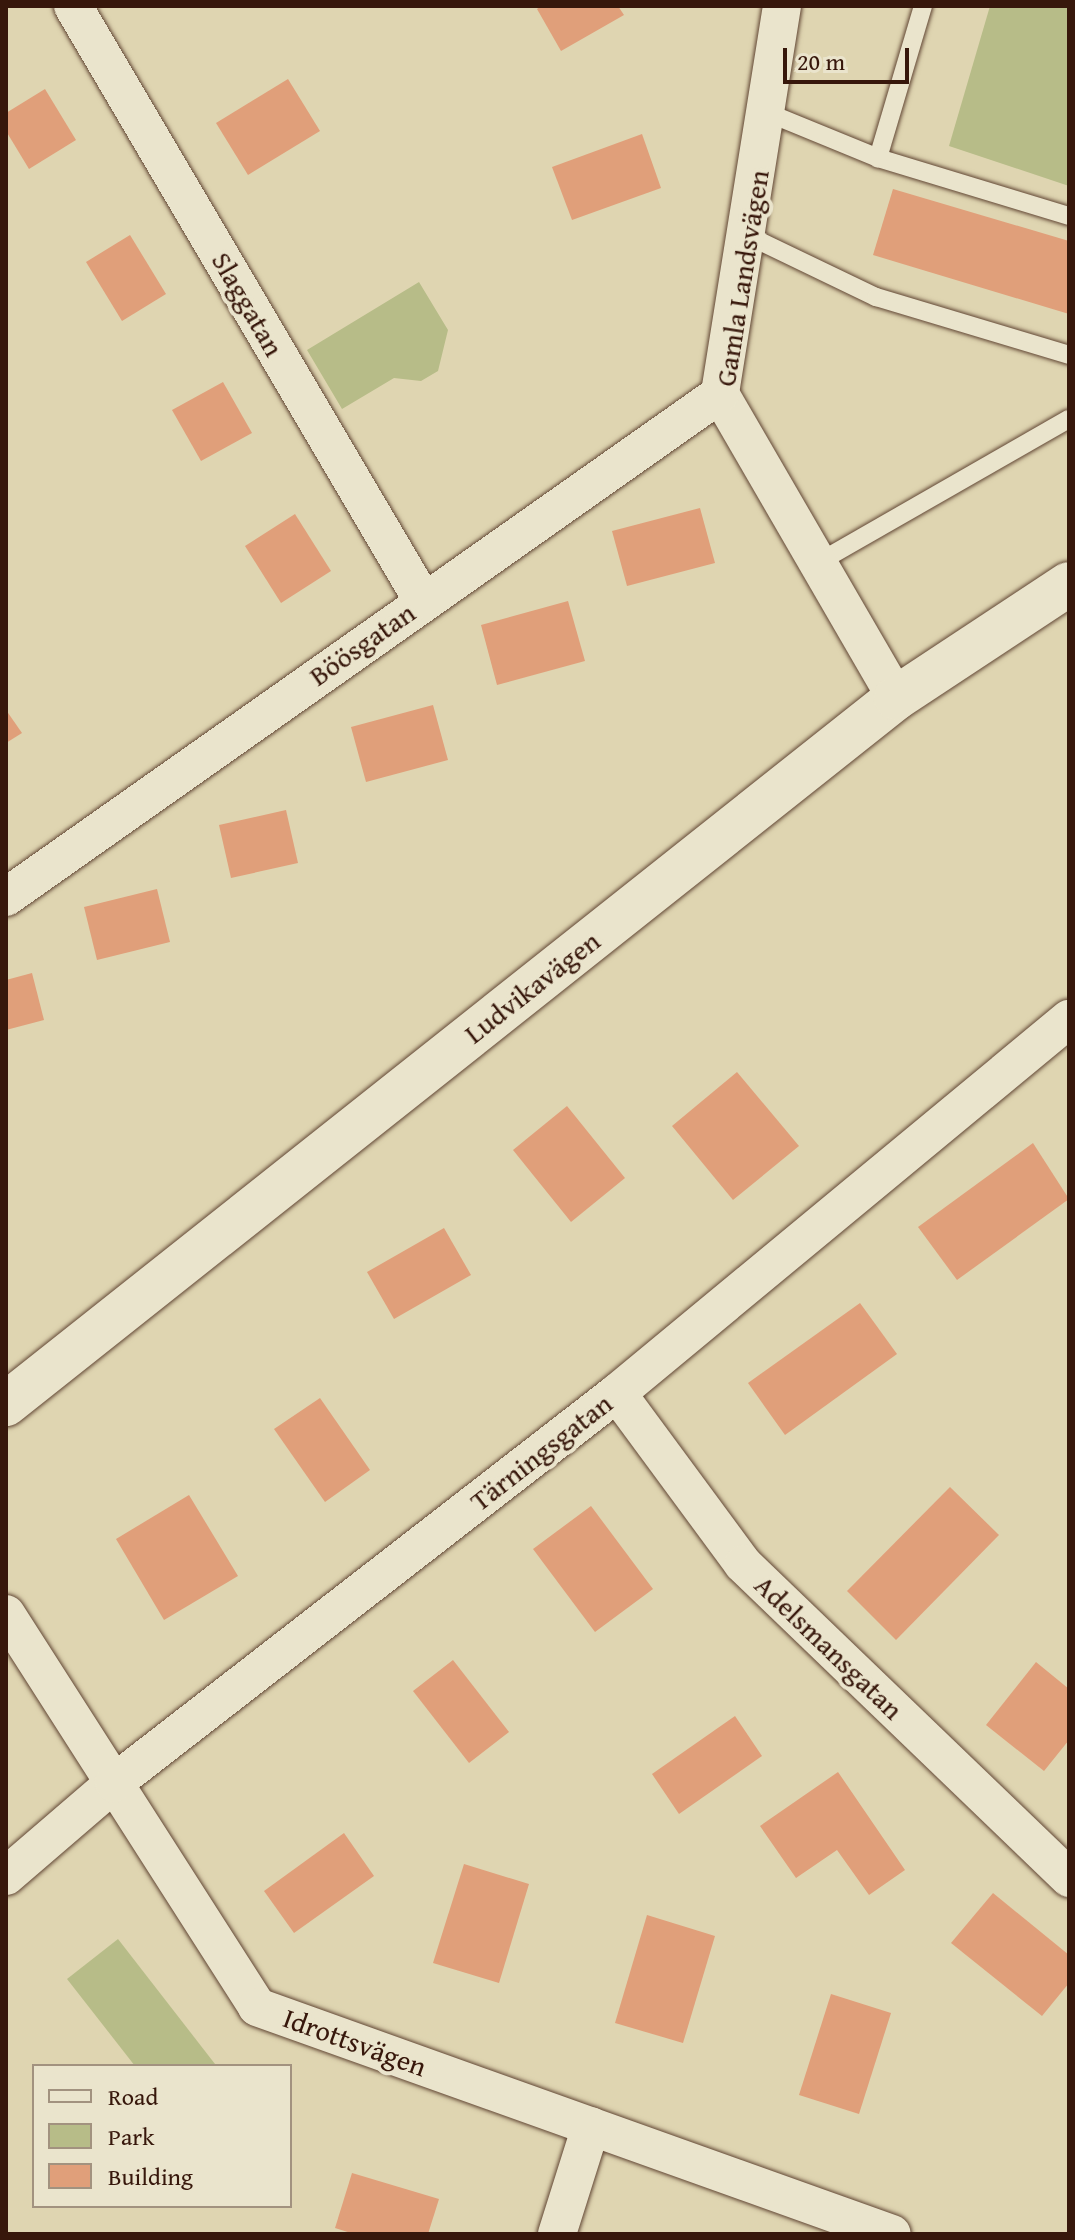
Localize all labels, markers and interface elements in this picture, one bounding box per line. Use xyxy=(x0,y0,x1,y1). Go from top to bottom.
scale bar xyxy=(787,32,913,82)
text: 20 m xyxy=(797,44,845,79)
street label: Gamla Landsvägen xyxy=(708,167,776,389)
street label: Slaggatan xyxy=(205,246,291,362)
street label: Böösgatan xyxy=(303,595,421,693)
street label: Ludvikavägen xyxy=(458,924,606,1050)
street label: Tärningsgatan xyxy=(463,1386,619,1518)
street label: Adelsmansgatan xyxy=(748,1568,910,1726)
street label: Idrottsvägen xyxy=(279,2001,431,2083)
legend xyxy=(32,2064,292,2208)
text: Road xyxy=(108,2079,158,2114)
text: Park xyxy=(108,2119,154,2154)
text: Building xyxy=(108,2159,193,2194)

